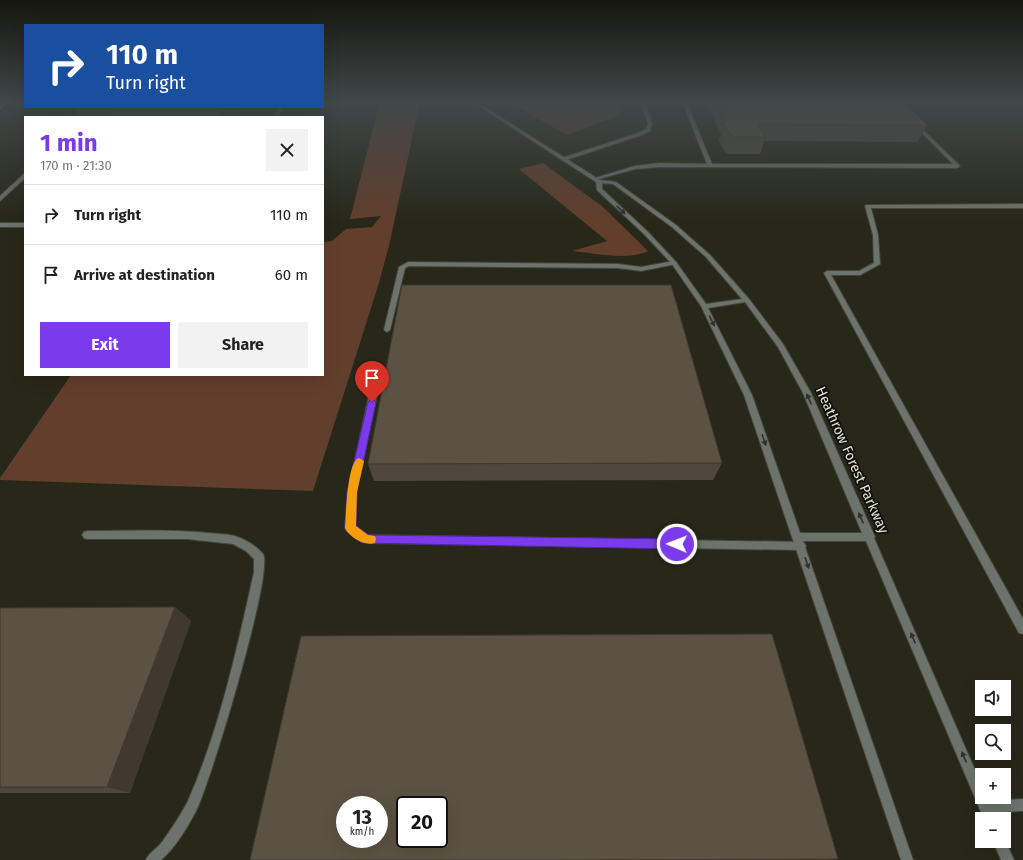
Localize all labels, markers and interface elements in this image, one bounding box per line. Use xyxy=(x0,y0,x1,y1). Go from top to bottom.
text: 110 m xyxy=(106,38,178,71)
icon: right xyxy=(40,40,92,92)
text: Turn right xyxy=(106,72,186,94)
text: 1 min xyxy=(40,129,98,157)
button: close xyxy=(266,129,308,171)
text: 170 m · 21:30 xyxy=(40,158,112,173)
icon: right xyxy=(40,204,62,226)
one-way arrow xyxy=(616,205,626,215)
text: Turn right xyxy=(74,206,141,224)
text: 110 m xyxy=(270,206,308,224)
icon: arrive xyxy=(40,264,62,286)
text: Arrive at destination xyxy=(74,266,215,284)
text: 60 m xyxy=(275,266,308,284)
one-way arrow xyxy=(708,315,715,327)
button: Exit xyxy=(40,322,170,368)
button: Share xyxy=(178,322,308,368)
pin xyxy=(355,361,389,402)
icon: arrive xyxy=(361,367,383,389)
street label: Heathrow Forest Parkway xyxy=(812,384,892,536)
one-way arrow xyxy=(806,393,812,405)
one-way arrow xyxy=(761,434,767,446)
one-way arrow xyxy=(858,512,864,524)
position arrow xyxy=(656,523,698,565)
one-way arrow xyxy=(804,557,810,569)
one-way arrow xyxy=(909,631,915,643)
map controls xyxy=(975,680,1011,848)
button: sound xyxy=(975,680,1011,716)
button: search xyxy=(975,724,1011,760)
one-way arrow xyxy=(960,751,966,763)
button: + xyxy=(975,768,1011,804)
speed limit sign: 20 xyxy=(396,796,448,848)
text: 13 xyxy=(352,805,372,829)
button: − xyxy=(975,812,1011,848)
text: km/h xyxy=(350,826,374,838)

